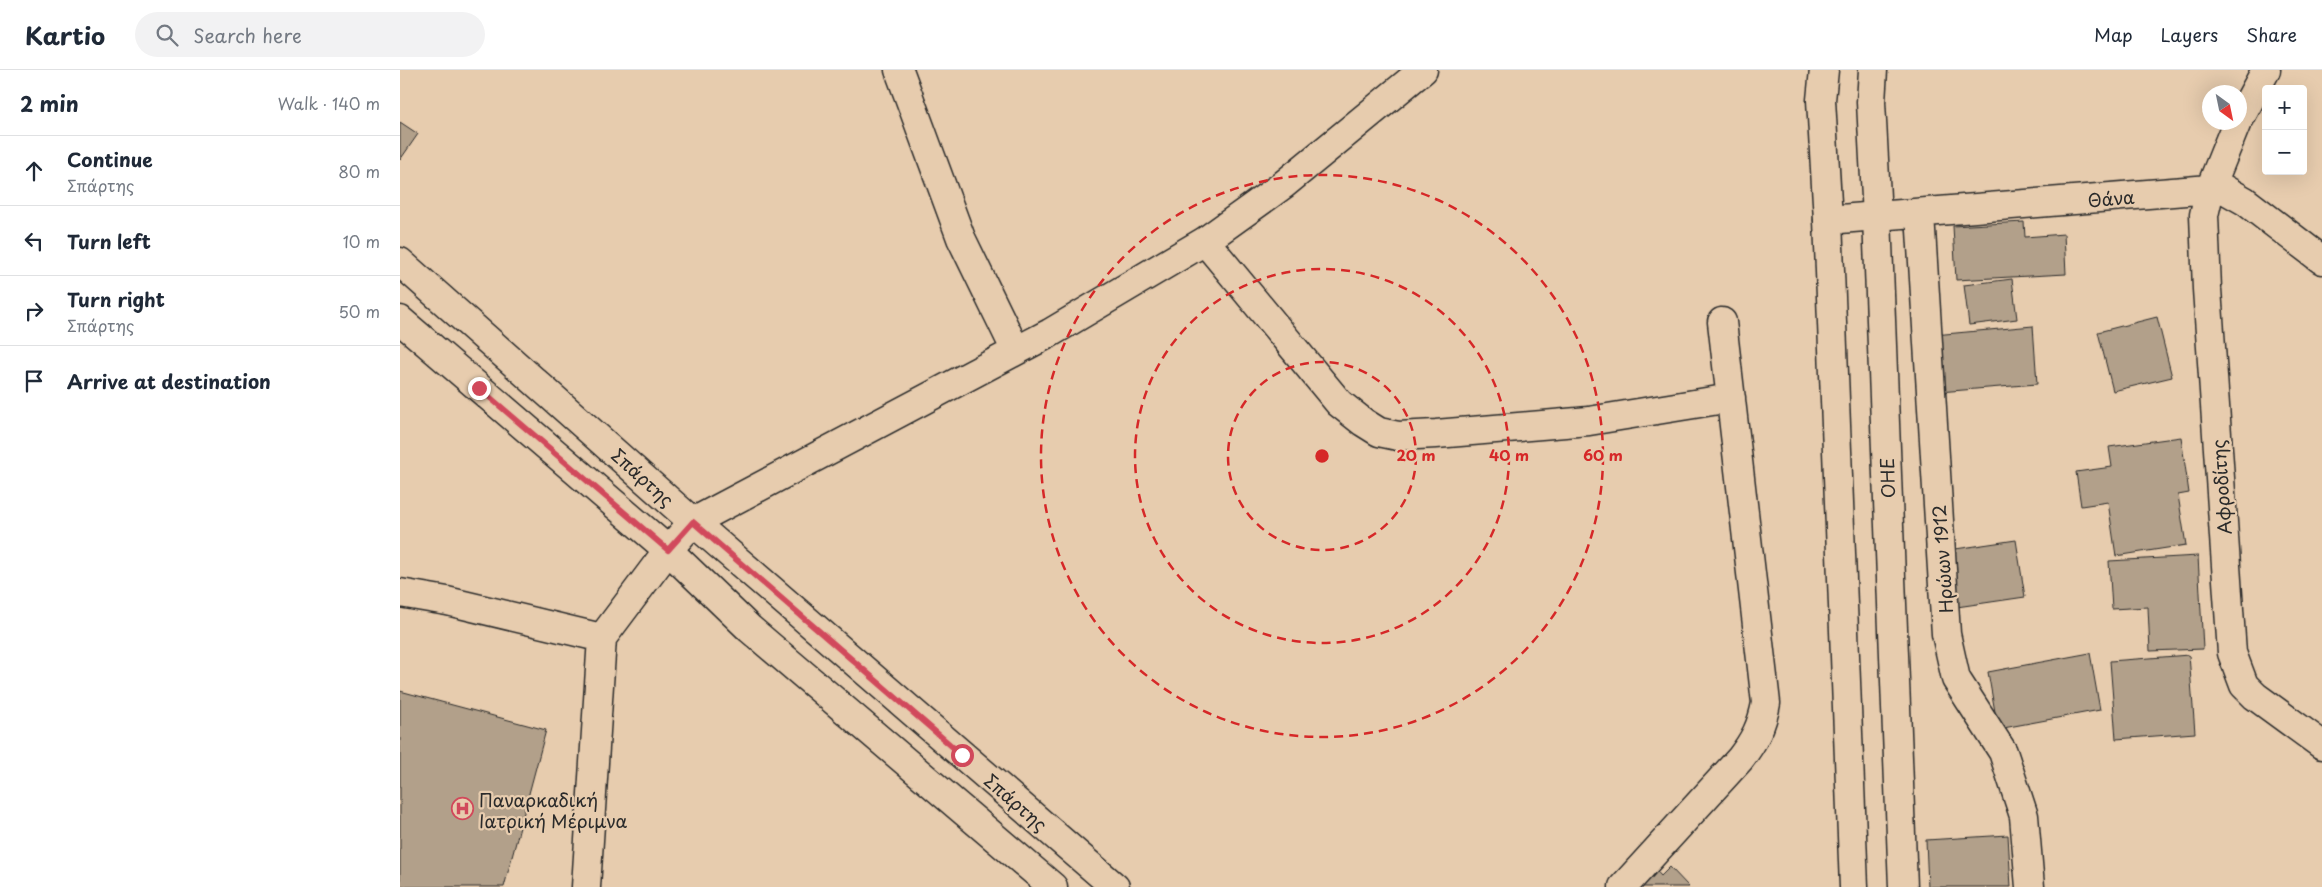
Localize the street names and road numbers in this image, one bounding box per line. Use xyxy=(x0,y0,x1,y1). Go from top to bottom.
street label: Θάνα xyxy=(2086,182,2136,213)
street label: Αφροδίτης xyxy=(2204,439,2238,535)
street label: Σπάρτης xyxy=(606,442,680,512)
street label: ΟΗΕ xyxy=(1873,457,1901,499)
street label: Ηρώων 1912 xyxy=(1925,504,1959,614)
street label: Σπάρτης xyxy=(979,767,1053,837)

